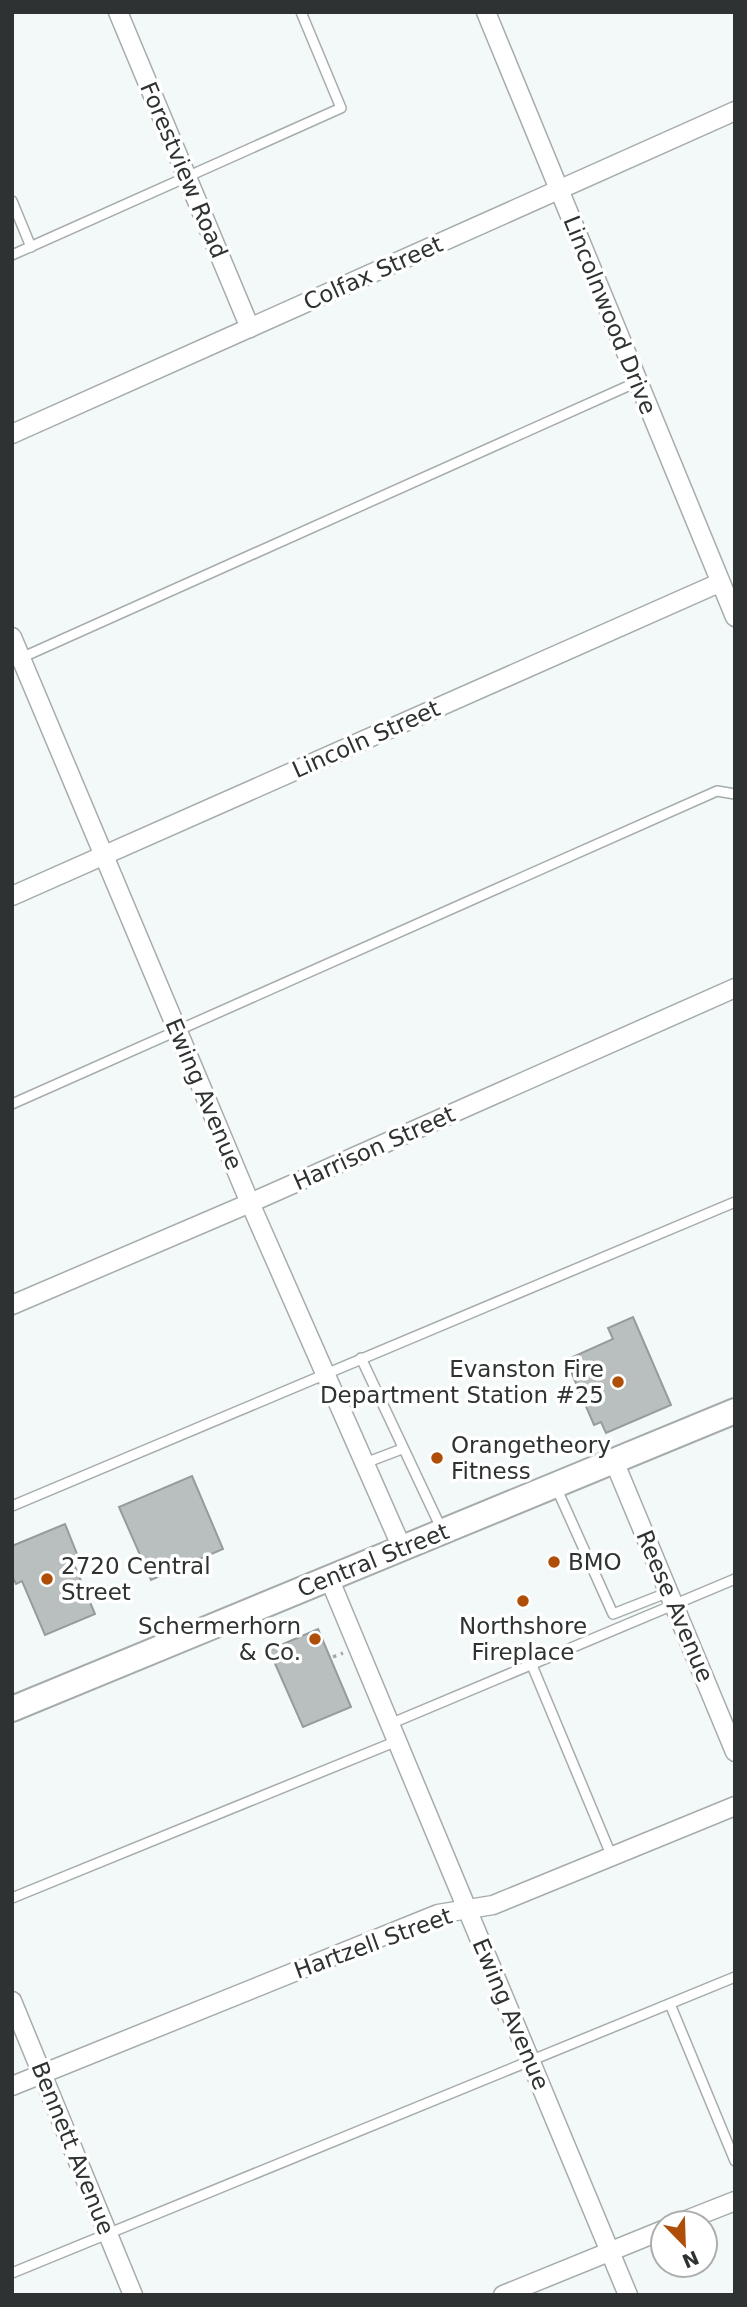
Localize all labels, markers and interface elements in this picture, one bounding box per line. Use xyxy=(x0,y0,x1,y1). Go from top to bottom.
street label: Forestview Road xyxy=(135,78,233,262)
street label: Lincolnwood Drive xyxy=(558,212,662,418)
street label: Colfax Street xyxy=(299,231,447,315)
street label: Lincoln Street xyxy=(288,695,444,783)
street label: Ewing Avenue xyxy=(160,1015,248,1173)
street label: Harrison Street xyxy=(289,1101,459,1195)
place label: Evanston Fire Department Station #25 xyxy=(320,1356,604,1408)
marker: Evanston Fire Department Station #25 xyxy=(610,1374,626,1390)
place label: Orangetheory Fitness xyxy=(451,1432,611,1484)
marker: Orangetheory Fitness xyxy=(429,1450,445,1466)
street label: Central Street xyxy=(294,1518,452,1602)
street label: Reese Avenue xyxy=(631,1526,719,1686)
place label: BMO xyxy=(568,1549,622,1575)
place label: 2720 Central Street xyxy=(61,1553,211,1605)
marker: BMO xyxy=(546,1554,562,1570)
marker: 2720 Central Street xyxy=(39,1571,55,1587)
marker: Northshore Fireplace xyxy=(515,1593,531,1609)
place label: Schermerhorn & Co. xyxy=(138,1613,301,1665)
place label: Northshore Fireplace xyxy=(459,1613,587,1665)
marker: Schermerhorn & Co. xyxy=(307,1631,323,1647)
street label: Hartzell Street xyxy=(291,1902,455,1984)
street label: Ewing Avenue xyxy=(467,1935,555,2093)
street label: Bennett Avenue xyxy=(26,2058,120,2238)
north arrow xyxy=(649,2209,719,2279)
text: N xyxy=(679,2246,702,2273)

